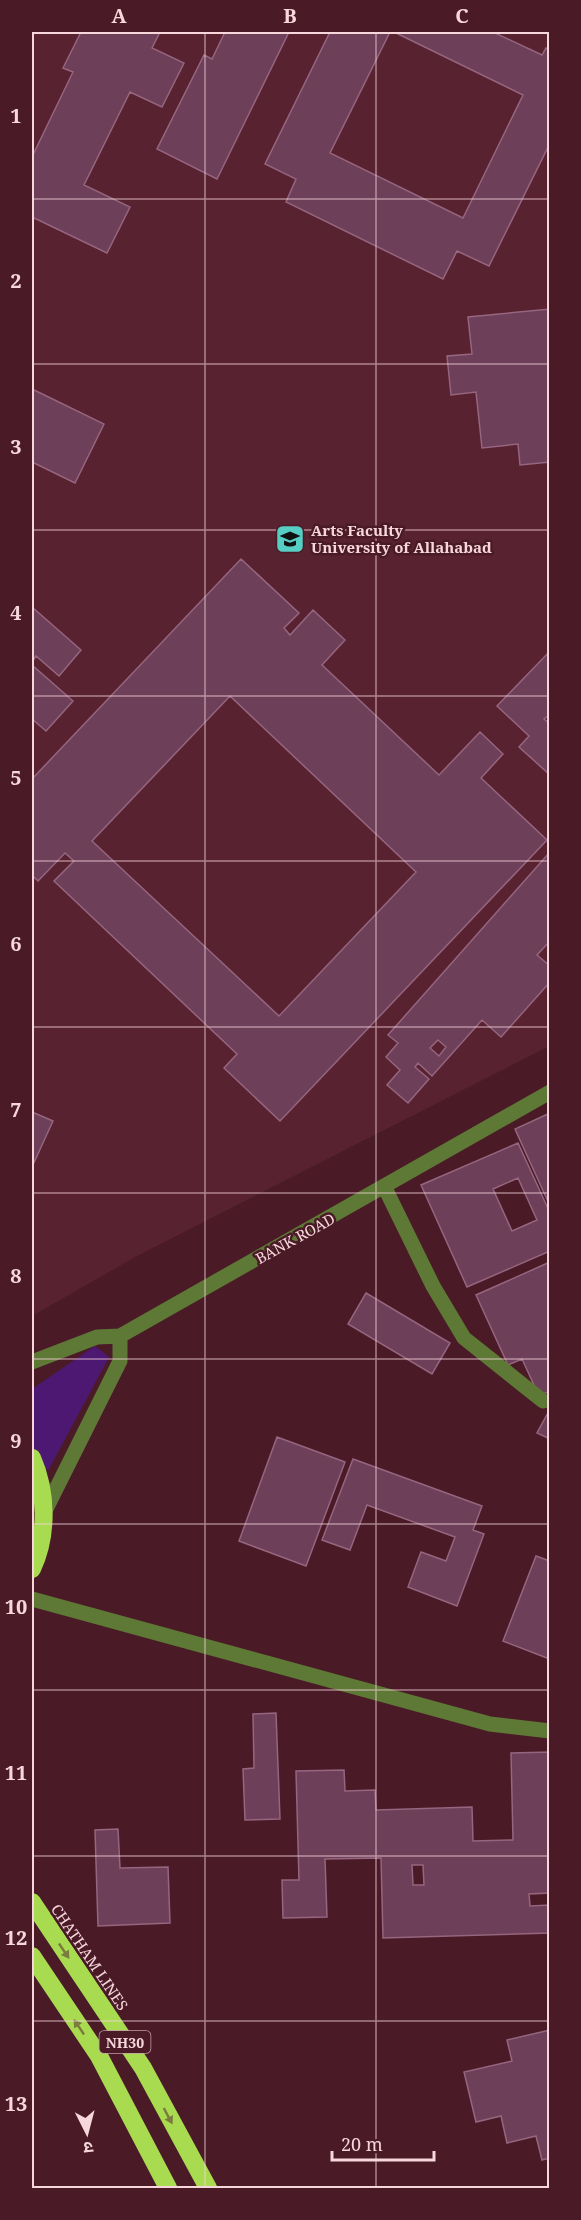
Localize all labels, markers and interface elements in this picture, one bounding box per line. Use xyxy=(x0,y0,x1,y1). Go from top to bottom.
text: A xyxy=(111,2,127,29)
text: B xyxy=(283,2,297,29)
text: C xyxy=(455,2,469,29)
text: 1 xyxy=(10,102,22,129)
text: 2 xyxy=(10,267,22,294)
text: 3 xyxy=(10,433,22,460)
place label: Arts Faculty University of Allahabad xyxy=(311,520,492,557)
school or university icon: Arts Faculty University of Allahabad xyxy=(274,523,306,555)
text: 4 xyxy=(10,599,22,626)
text: 5 xyxy=(10,764,22,791)
text: 6 xyxy=(10,930,22,957)
text: 7 xyxy=(10,1096,22,1123)
street label: BANK ROAD xyxy=(252,1208,338,1268)
text: 8 xyxy=(10,1262,22,1289)
text: 9 xyxy=(10,1427,22,1454)
text: 10 xyxy=(5,1593,27,1620)
text: 11 xyxy=(5,1759,27,1786)
street label: CHATHAM LINES xyxy=(47,1900,133,2014)
text: 12 xyxy=(5,1924,27,1951)
one-way arrow xyxy=(58,1943,69,1959)
one-way arrow xyxy=(74,2019,85,2035)
road number: NH30 xyxy=(100,2031,150,2053)
text: 13 xyxy=(5,2090,27,2117)
north arrow xyxy=(57,2103,117,2163)
one-way arrow xyxy=(163,2107,173,2124)
scale bar xyxy=(332,2124,434,2162)
text: 20 m xyxy=(341,2132,383,2156)
text: उ xyxy=(82,2136,94,2159)

